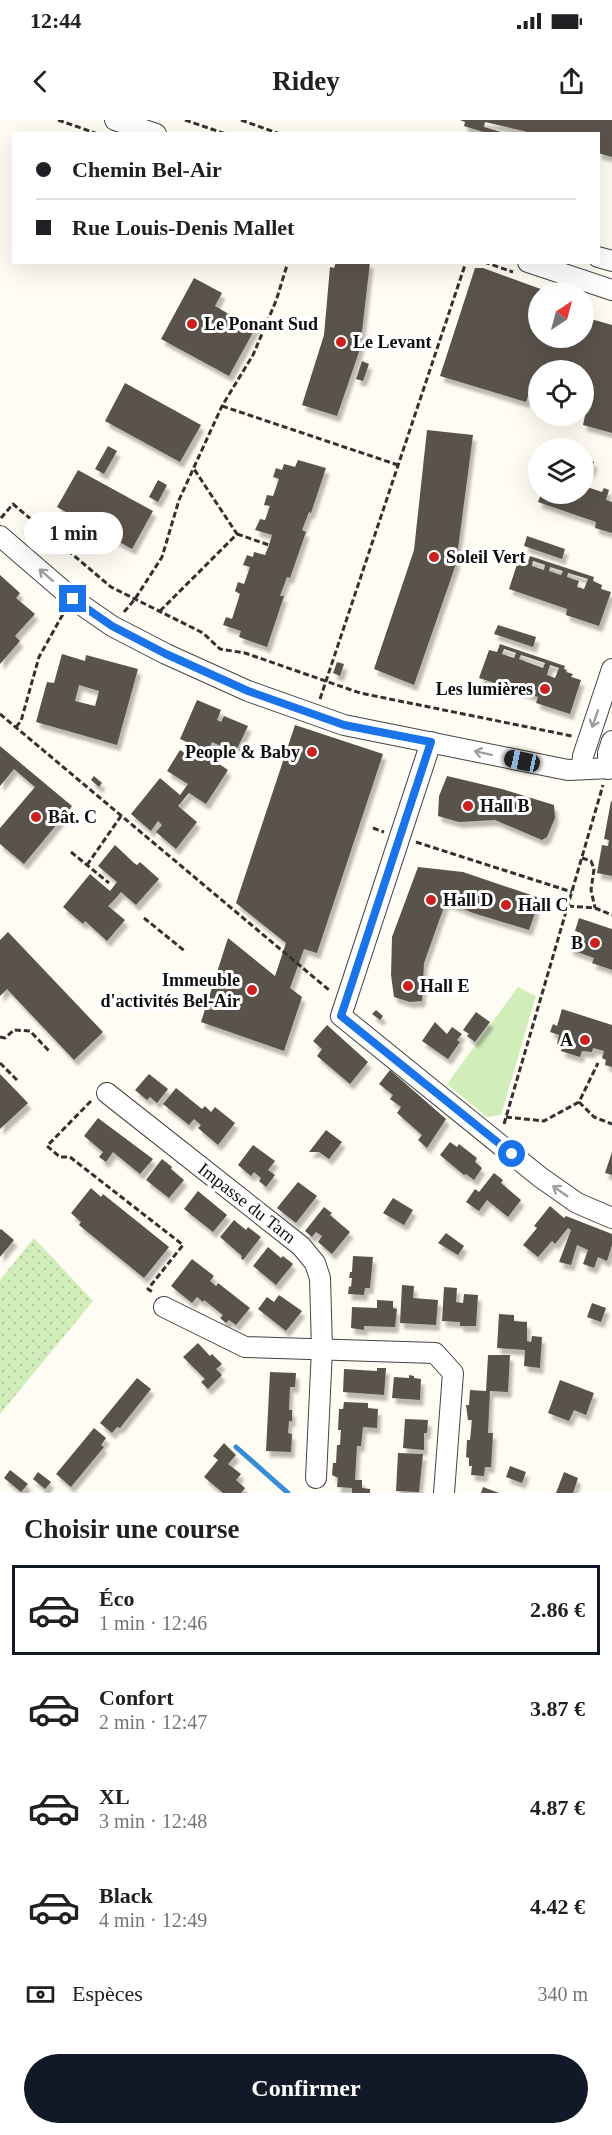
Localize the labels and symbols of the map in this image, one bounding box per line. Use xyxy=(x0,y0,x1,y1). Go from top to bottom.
north arrow xyxy=(528,282,594,348)
place label: Le Ponant Sud xyxy=(204,314,318,334)
marker: Le Ponant Sud xyxy=(185,317,199,331)
place label: Le Levant xyxy=(353,332,432,352)
marker: Le Levant xyxy=(334,335,348,349)
callout: 1 min xyxy=(23,512,122,554)
place label: Soleil Vert xyxy=(446,547,526,567)
marker: Soleil Vert xyxy=(427,550,441,564)
one-way arrow xyxy=(38,569,54,582)
route end xyxy=(59,585,86,612)
place label: Les lumières xyxy=(436,679,533,699)
marker: Les lumières xyxy=(538,682,552,696)
one-way arrow xyxy=(589,709,600,728)
place label: People & Baby xyxy=(185,742,300,762)
marker: People & Baby xyxy=(305,745,319,759)
one-way arrow xyxy=(474,747,494,758)
car xyxy=(503,748,541,774)
place label: Hall B xyxy=(480,796,530,816)
marker: Hall B xyxy=(461,799,475,813)
place label: Bât. C xyxy=(48,807,97,827)
marker: Bât. C xyxy=(29,810,43,824)
place label: Hall D xyxy=(443,890,494,910)
marker: Hall D xyxy=(424,893,438,907)
place label: Hall C xyxy=(518,895,569,915)
marker: Hall C xyxy=(499,898,513,912)
place label: B xyxy=(571,933,583,953)
marker: B xyxy=(588,936,602,950)
place label: Immeuble d'activités Bel-Air xyxy=(101,970,240,1011)
place label: Hall E xyxy=(420,976,470,996)
marker: Hall E xyxy=(401,979,415,993)
marker: Immeuble d'activités Bel-Air xyxy=(245,983,259,997)
place label: A xyxy=(560,1030,573,1050)
marker: A xyxy=(578,1033,592,1047)
route start xyxy=(498,1140,525,1167)
street label: Impasse du Tarn xyxy=(194,1159,300,1247)
one-way arrow xyxy=(553,1185,569,1197)

